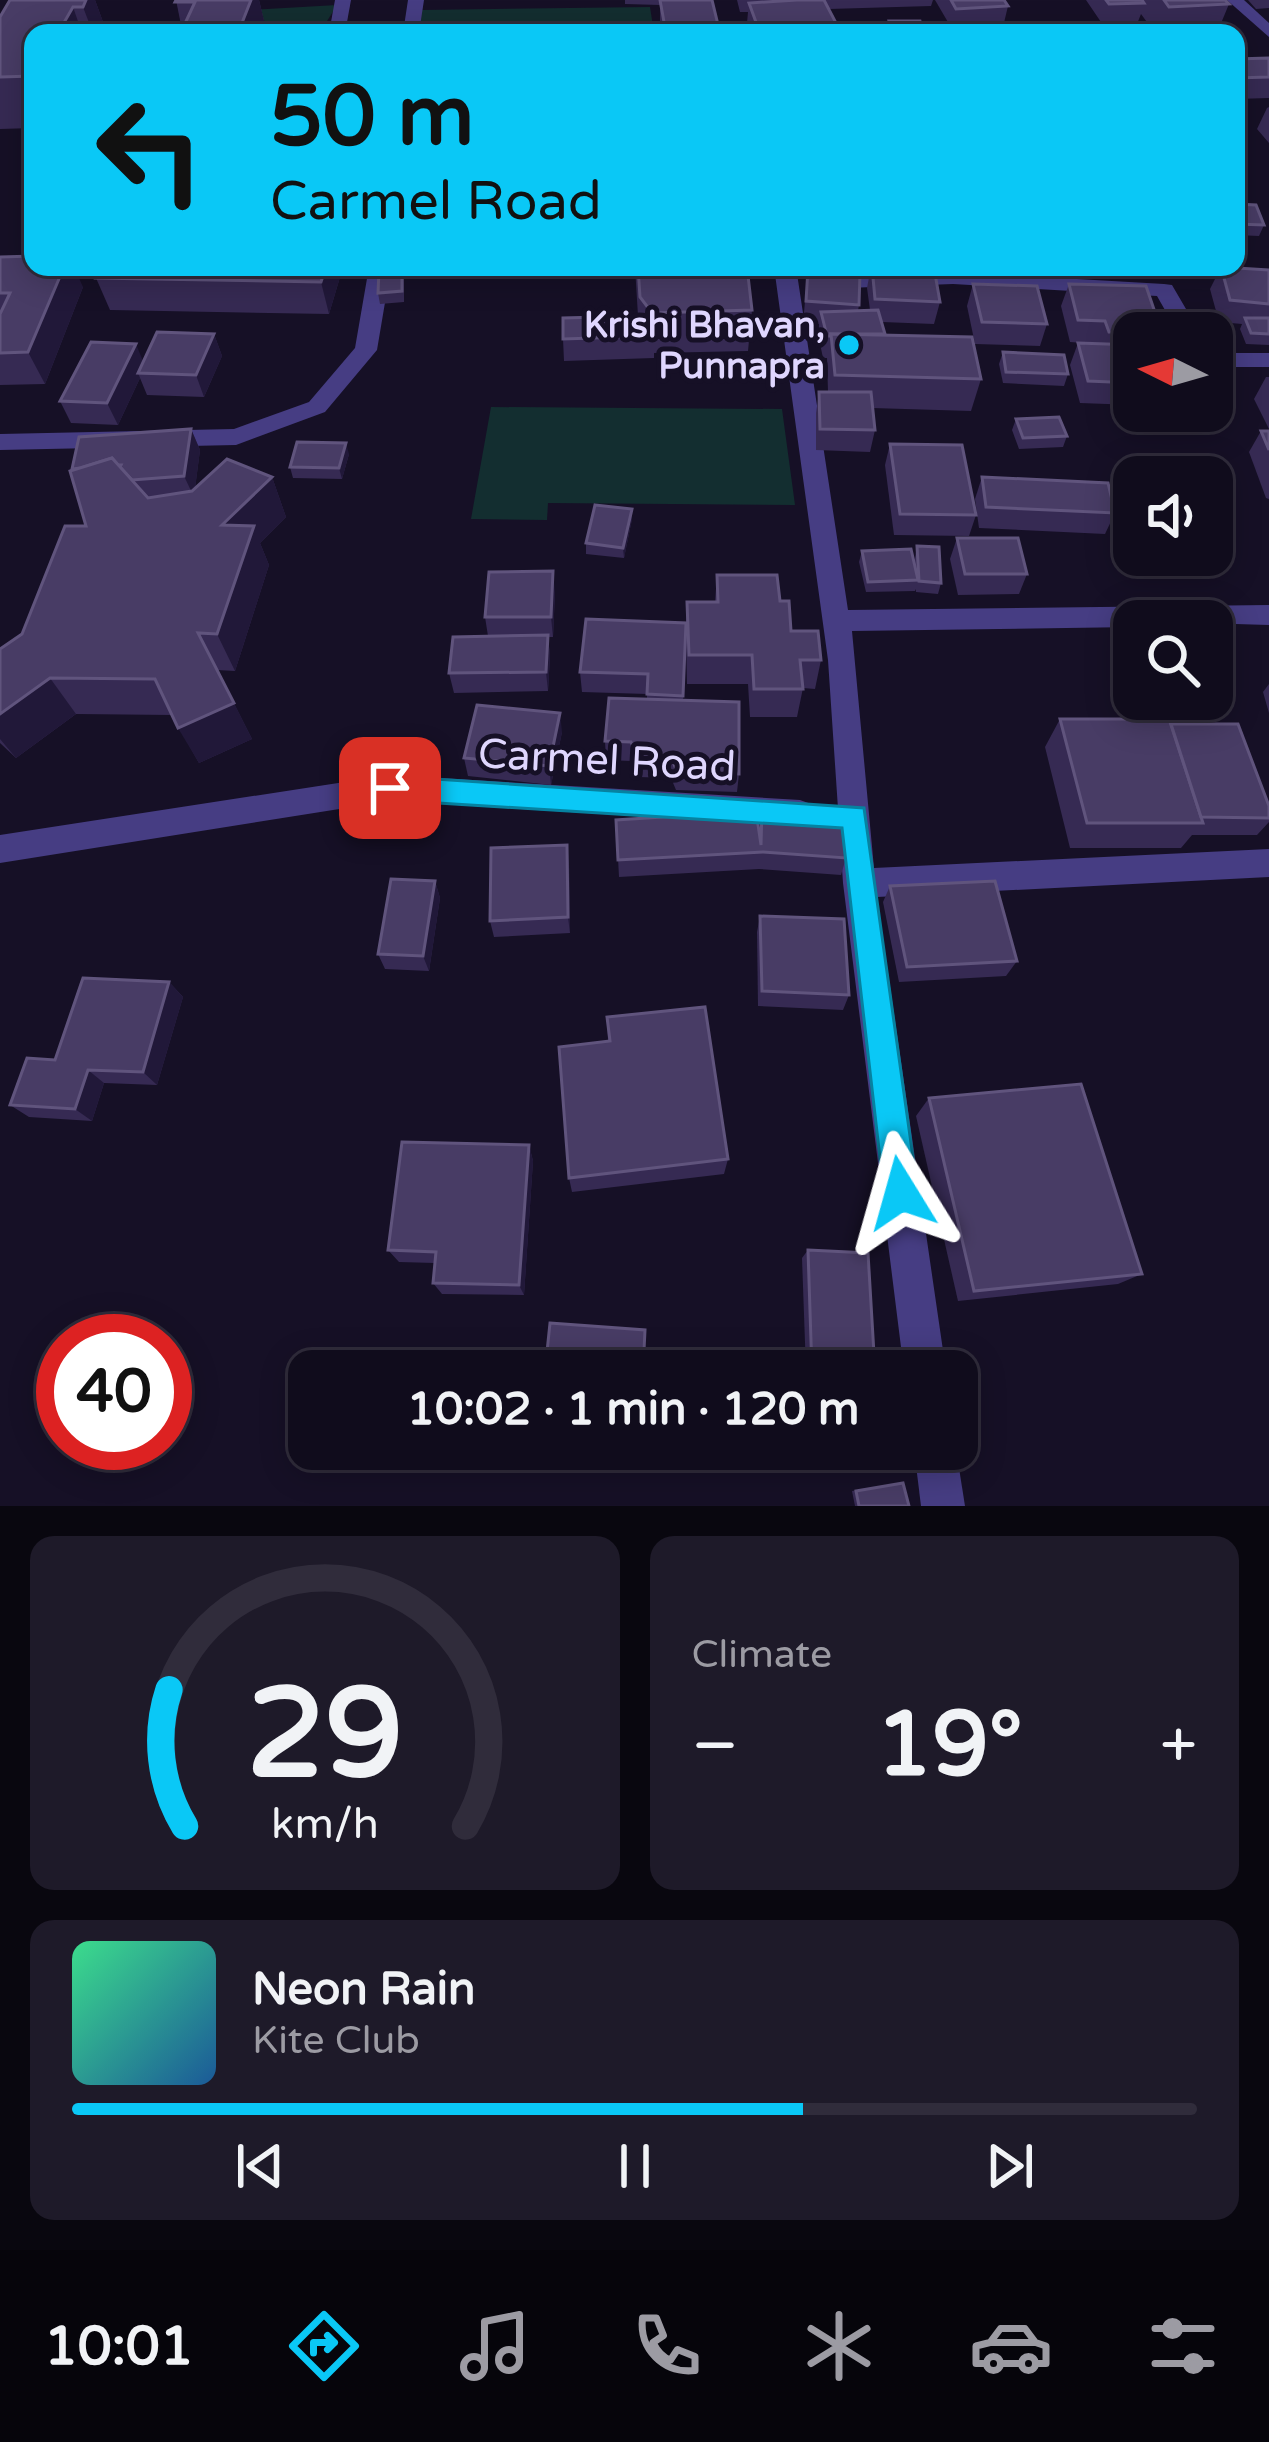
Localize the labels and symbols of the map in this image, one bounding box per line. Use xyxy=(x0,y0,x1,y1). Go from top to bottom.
place label: Krishi Bhavan, Punnapra xyxy=(584,304,825,388)
north arrow xyxy=(1113,312,1233,432)
marker: Krishi Bhavan, Punnapra xyxy=(836,332,862,358)
street label: Carmel Road xyxy=(477,728,737,793)
pin xyxy=(339,737,441,839)
position arrow xyxy=(838,1130,964,1256)
speed limit sign: 40 xyxy=(36,1314,192,1470)

